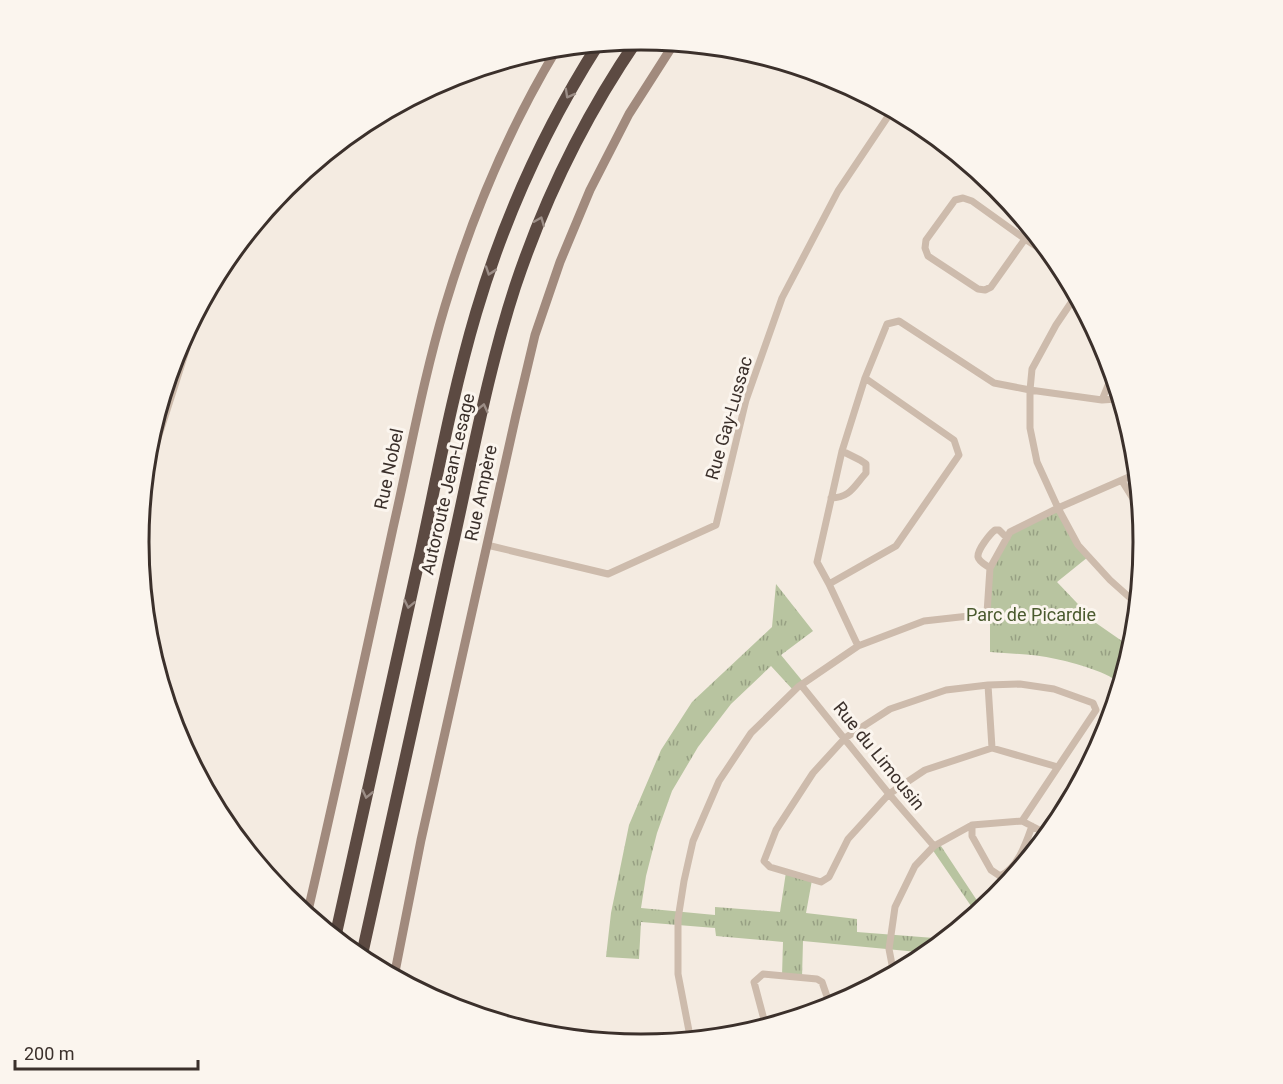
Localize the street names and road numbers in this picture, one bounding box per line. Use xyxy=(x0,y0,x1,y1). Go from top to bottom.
street label: Rue Gay-Lussac xyxy=(701,354,756,482)
street label: Autoroute Jean-Lesage xyxy=(416,391,479,577)
street label: Rue Nobel xyxy=(370,427,407,511)
street label: Rue Ampère xyxy=(460,443,501,543)
street label: Rue du Limousin xyxy=(829,697,929,814)

